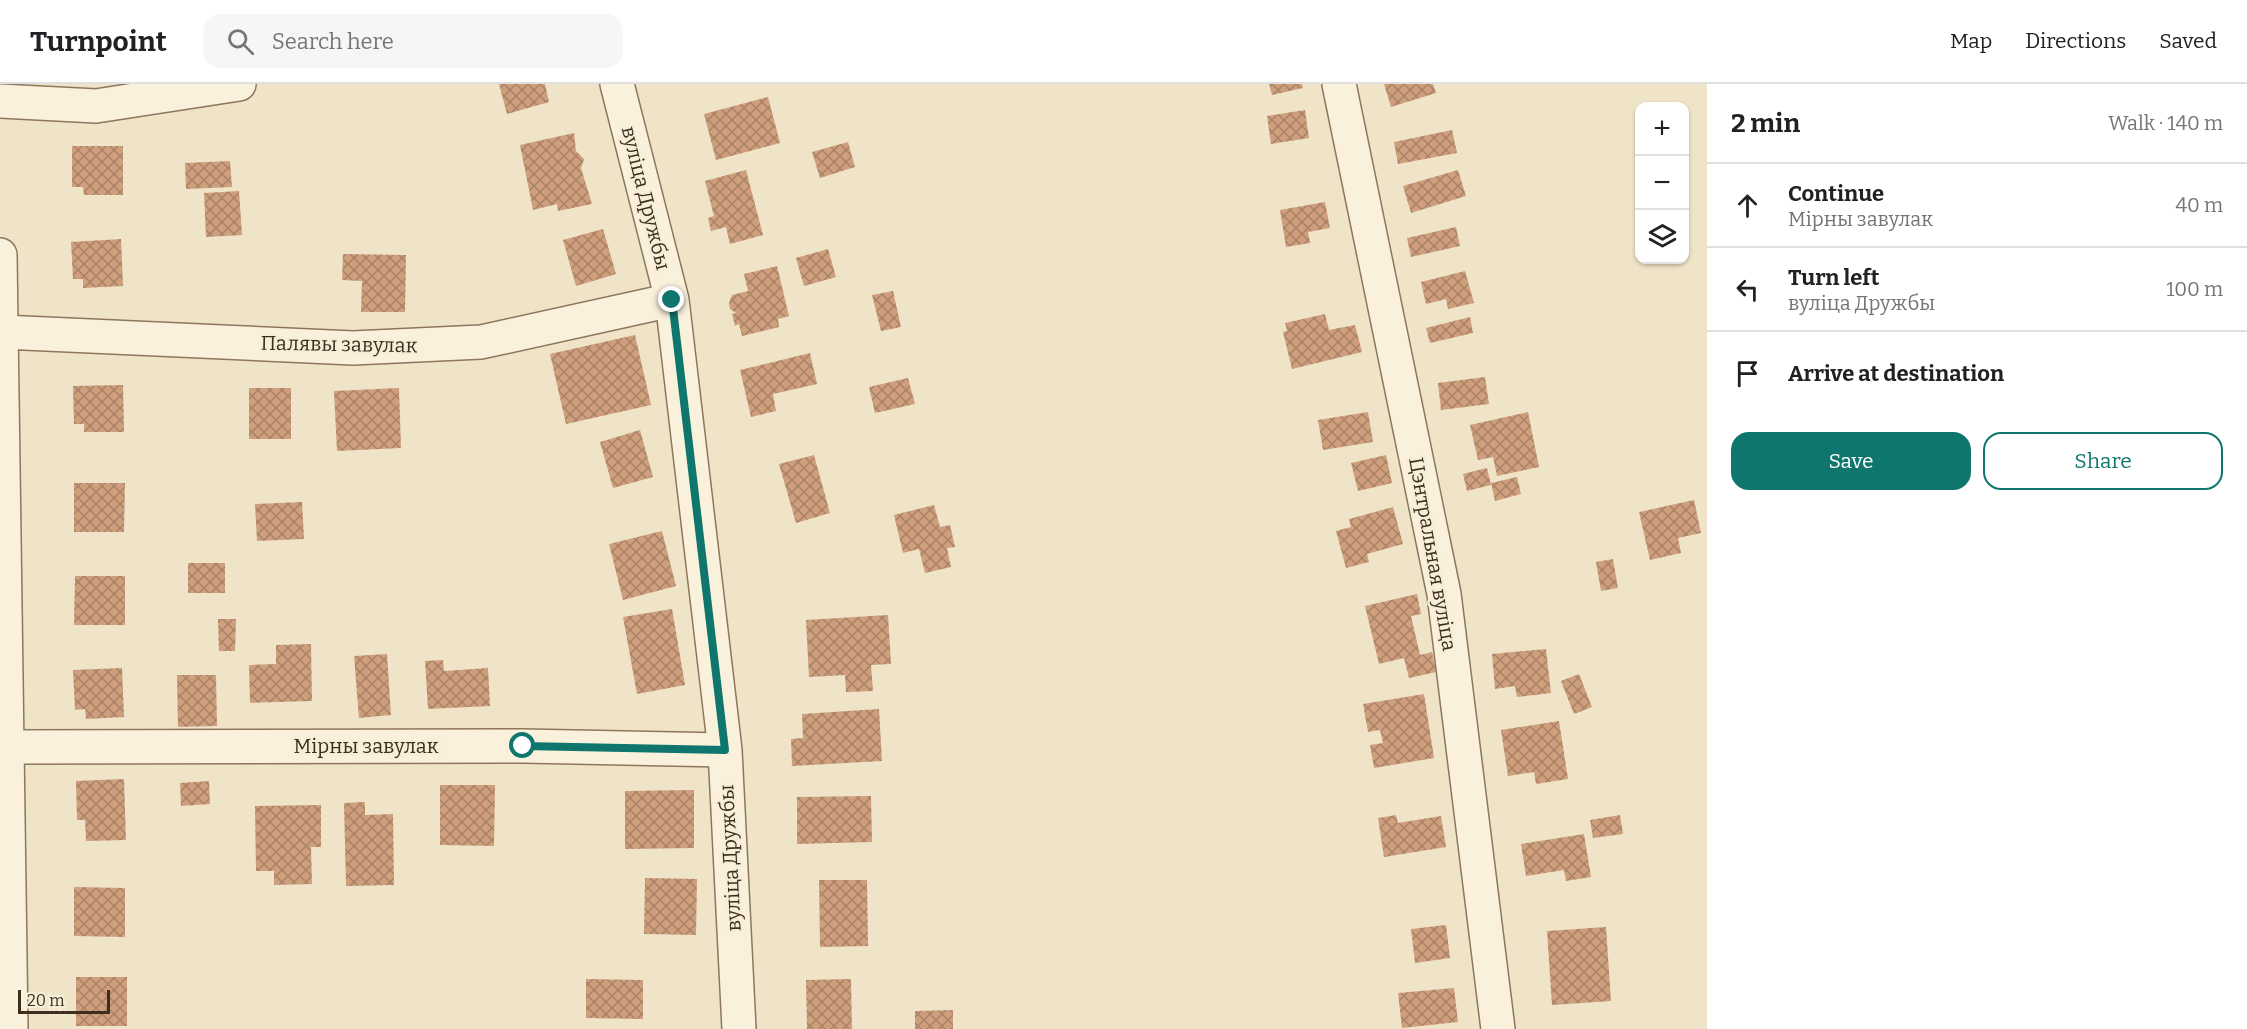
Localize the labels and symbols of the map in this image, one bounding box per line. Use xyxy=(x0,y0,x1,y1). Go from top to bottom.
street label: вуліца Дружбы xyxy=(617,124,675,272)
route end xyxy=(658,286,684,312)
street label: Палявы завулак xyxy=(260,331,418,357)
street label: Цэнтральная вуліца xyxy=(1404,455,1462,653)
route start xyxy=(509,732,535,758)
street label: Мірны завулак xyxy=(294,734,439,758)
street label: вуліца Дружбы xyxy=(714,784,746,932)
scale bar xyxy=(18,987,110,1014)

